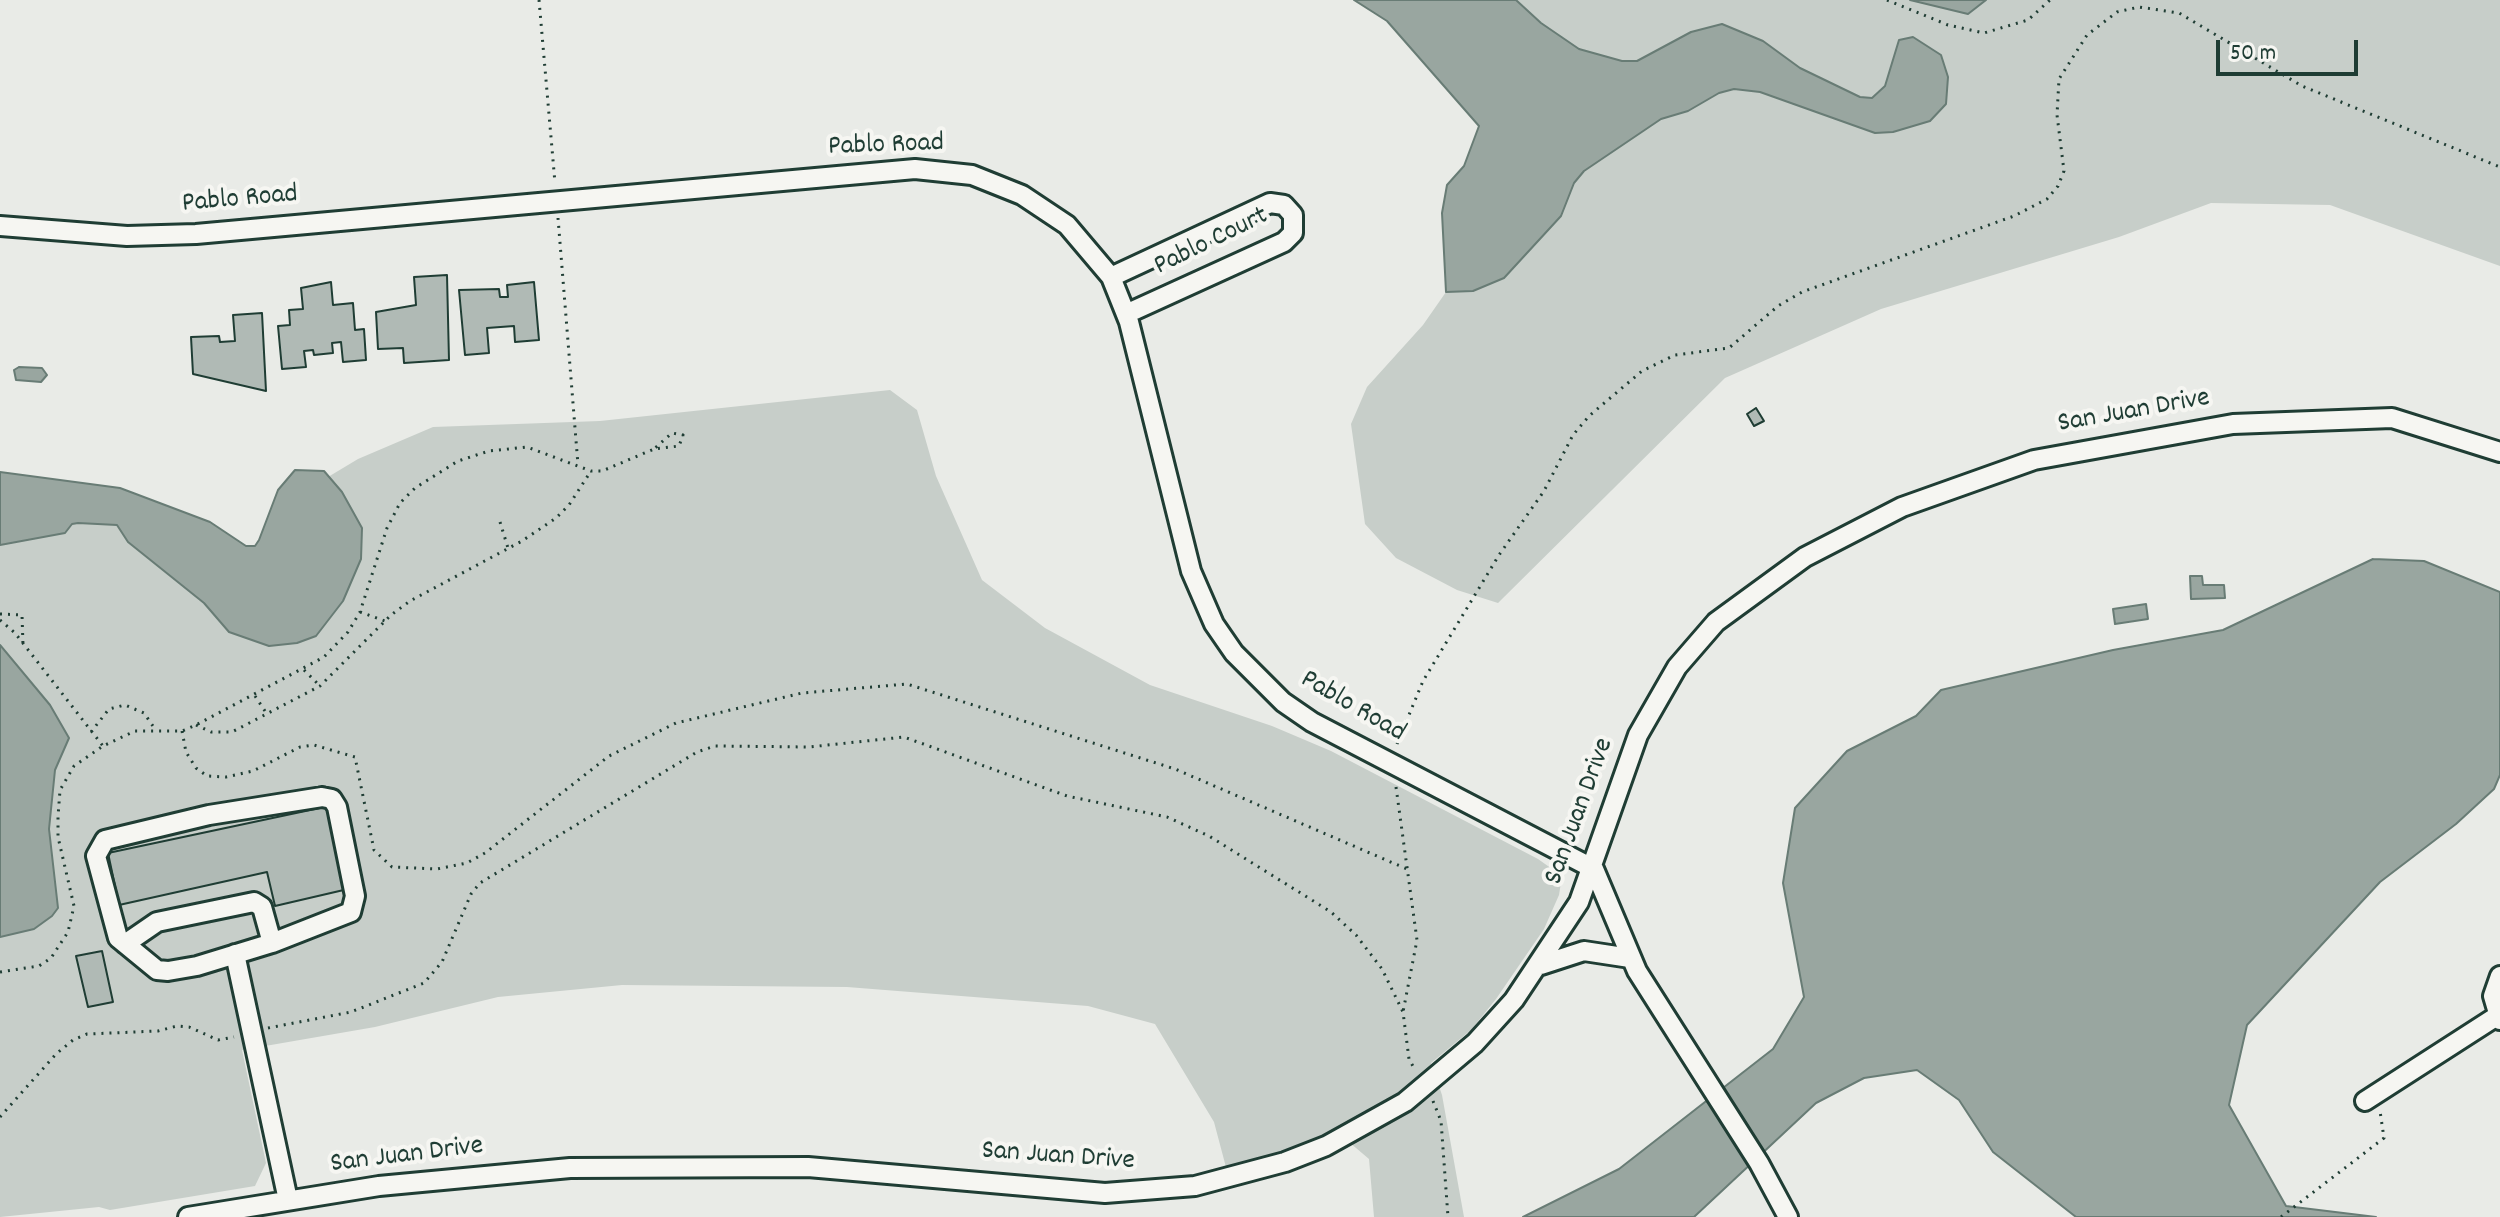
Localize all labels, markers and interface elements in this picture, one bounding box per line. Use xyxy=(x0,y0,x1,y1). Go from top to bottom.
scale bar xyxy=(2220,24,2362,74)
text: 50 m xyxy=(2230,37,2276,71)
street label: Pablo Road xyxy=(828,128,944,166)
street label: Pablo Road xyxy=(181,179,299,223)
street label: Pablo Court xyxy=(1150,201,1274,285)
street label: San Juan Drive xyxy=(2055,383,2213,443)
street label: Pablo Road xyxy=(1293,664,1411,752)
street label: San Juan Drive xyxy=(1539,734,1623,890)
street label: San Juan Drive xyxy=(329,1131,485,1183)
street label: San Juan Drive xyxy=(980,1136,1136,1180)

